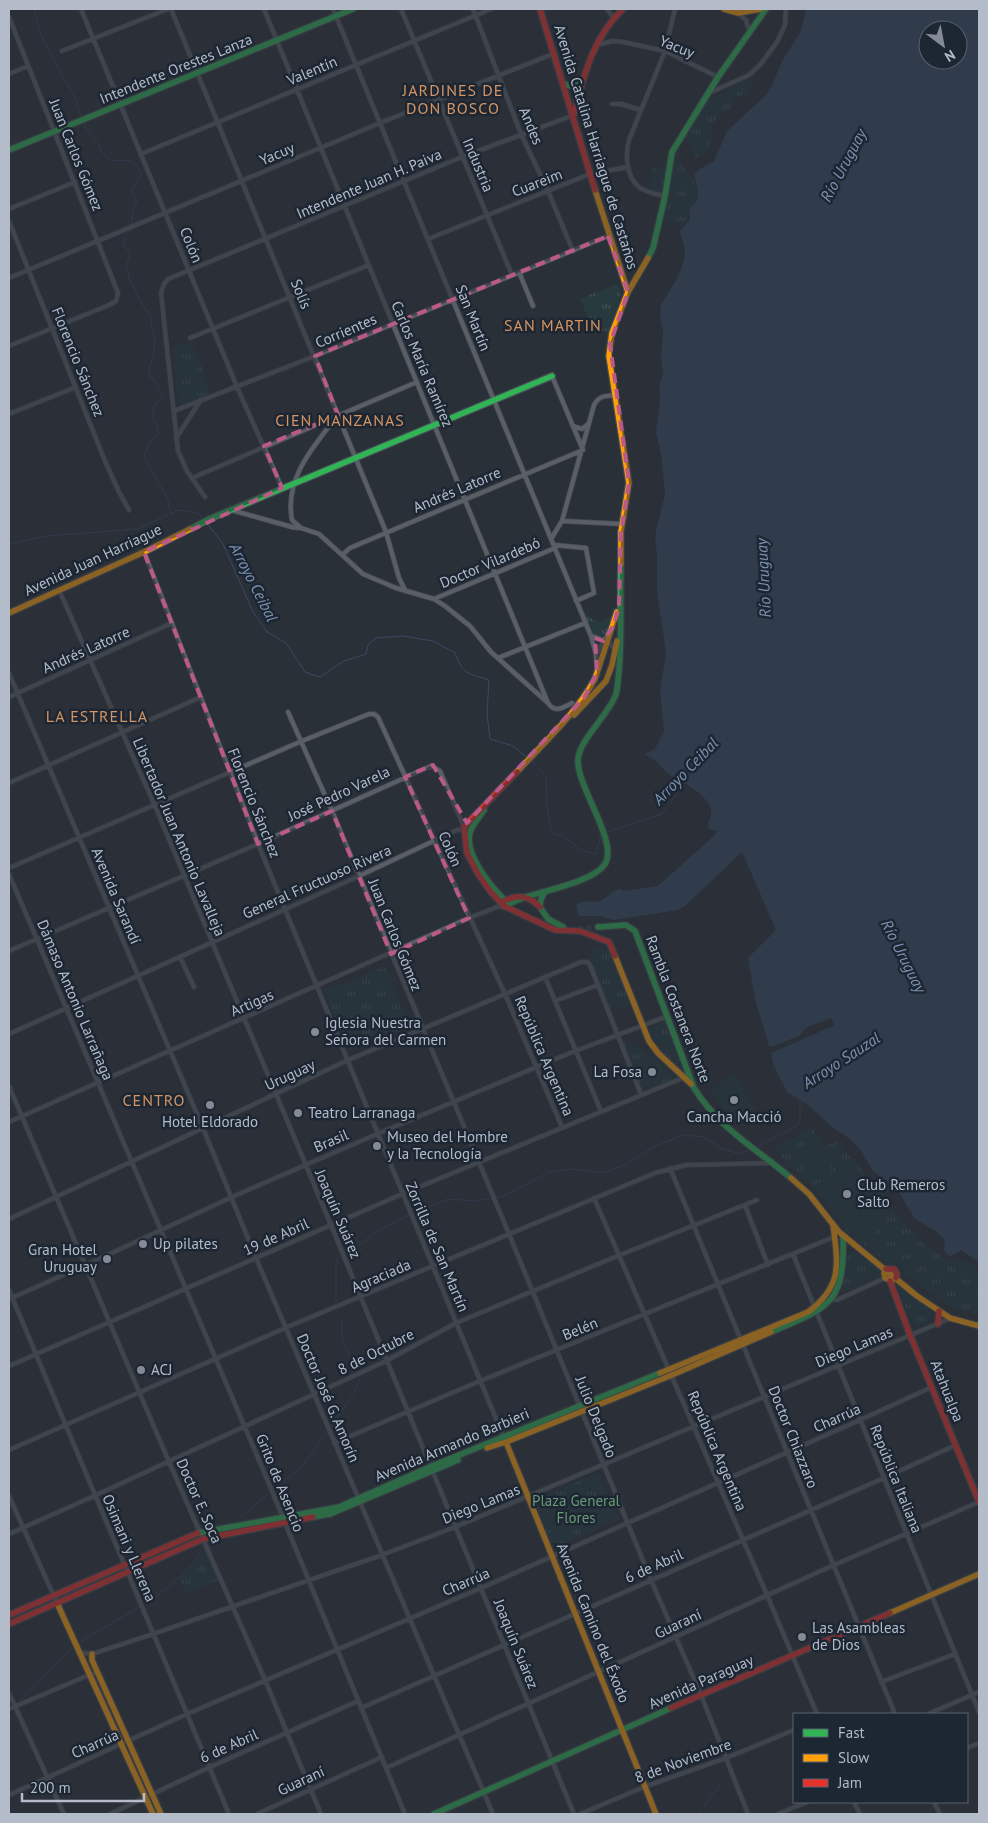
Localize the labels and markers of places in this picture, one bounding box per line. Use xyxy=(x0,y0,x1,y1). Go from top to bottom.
place label: Iglesia Nuestra Señora del Carmen xyxy=(325,1013,446,1049)
marker: Iglesia Nuestra Señora del Carmen xyxy=(309,1026,321,1038)
place label: La Fosa xyxy=(594,1062,642,1081)
marker: La Fosa xyxy=(646,1066,658,1078)
marker: Cancha Macció xyxy=(728,1094,740,1106)
marker: Hotel Eldorado xyxy=(204,1099,216,1111)
place label: Teatro Larranaga xyxy=(308,1103,415,1122)
marker: Teatro Larranaga xyxy=(292,1107,304,1119)
place label: Cancha Macció xyxy=(687,1107,781,1126)
place label: Hotel Eldorado xyxy=(162,1112,258,1131)
place label: Museo del Hombre y la Tecnología xyxy=(387,1127,508,1163)
marker: Museo del Hombre y la Tecnología xyxy=(371,1140,383,1152)
place label: Club Remeros Salto xyxy=(857,1175,945,1211)
marker: Club Remeros Salto xyxy=(841,1188,853,1200)
place label: Up pilates xyxy=(153,1234,218,1253)
marker: Up pilates xyxy=(137,1238,149,1250)
place label: Gran Hotel Uruguay xyxy=(28,1240,98,1276)
marker: Gran Hotel Uruguay xyxy=(101,1253,113,1265)
place label: ACJ xyxy=(151,1360,172,1379)
marker: ACJ xyxy=(135,1364,147,1376)
place label: Las Asambleas de Dios xyxy=(812,1618,905,1654)
marker: Las Asambleas de Dios xyxy=(796,1631,808,1643)

